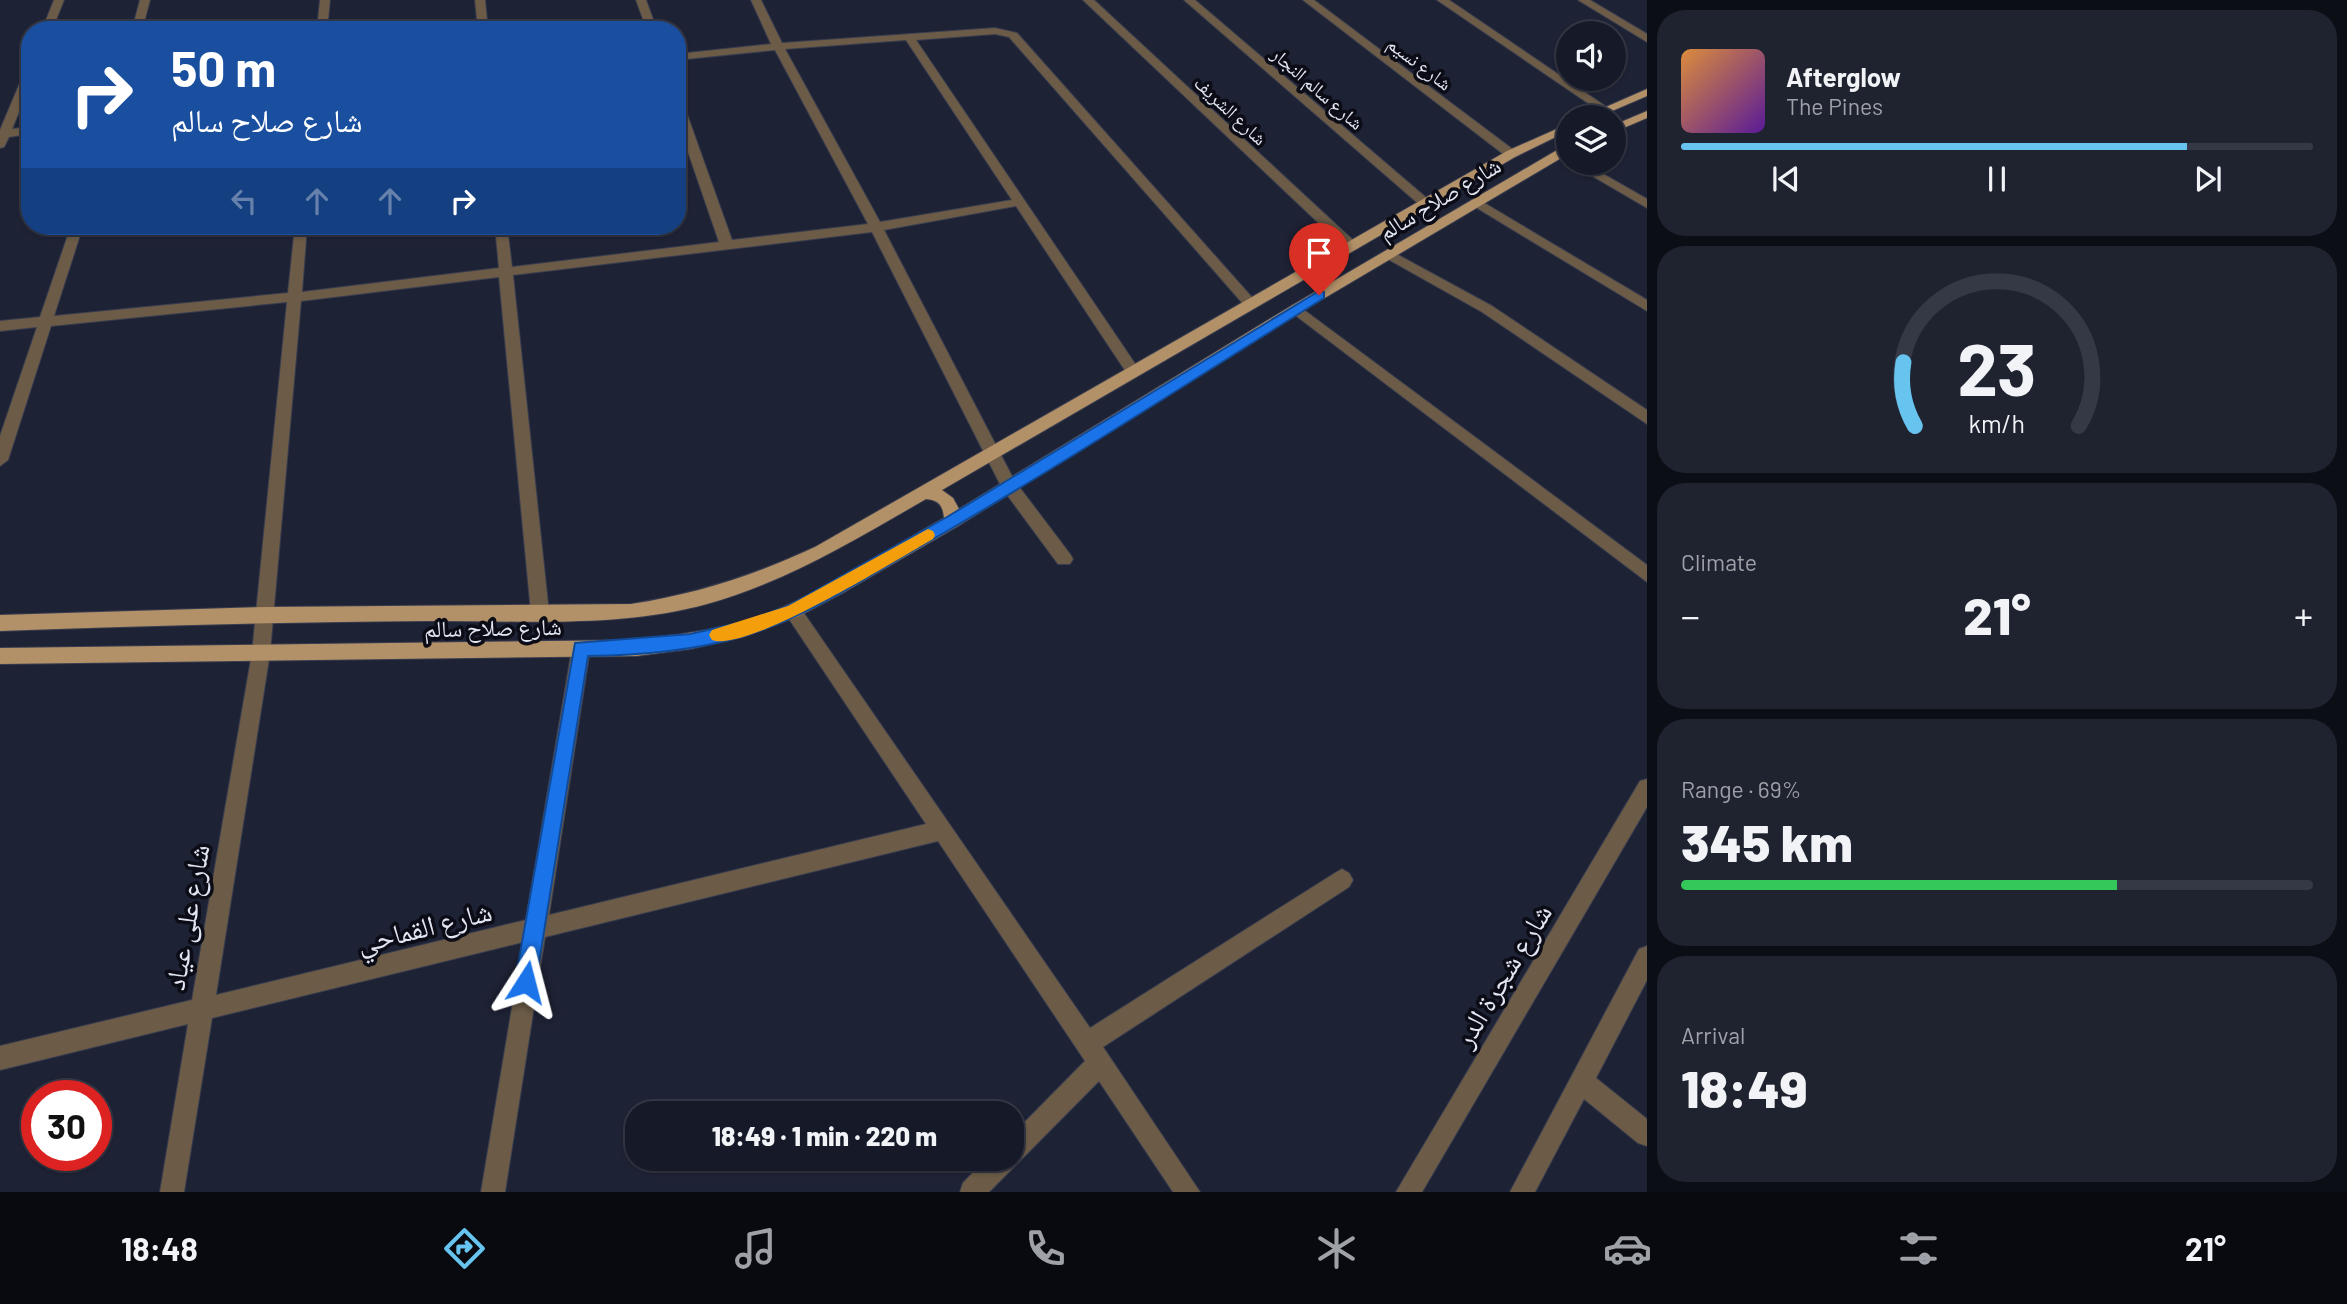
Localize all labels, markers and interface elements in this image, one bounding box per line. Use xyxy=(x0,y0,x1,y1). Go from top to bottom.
map controls xyxy=(1556,21,1626,175)
button: sound xyxy=(1556,21,1626,91)
street label: شارع نسيم xyxy=(1382,31,1457,96)
text: 50 m xyxy=(171,38,276,97)
street label: شارع سالم النجار xyxy=(1265,41,1369,136)
icon: right xyxy=(56,49,147,140)
text: Afterglow xyxy=(1786,61,1901,92)
street label: شارع الشريف xyxy=(1189,71,1272,150)
text: The Pines xyxy=(1786,92,1883,120)
text: شارع صلاح سالم xyxy=(171,100,363,138)
button: layers xyxy=(1556,105,1626,175)
street label: شارع صلاح سالم xyxy=(1373,151,1507,248)
icon: previous xyxy=(1767,160,1805,198)
icon: pause xyxy=(1978,160,2016,198)
icon: next xyxy=(2189,160,2227,198)
icon: left xyxy=(225,182,263,220)
icon: ahead xyxy=(298,182,336,220)
icon: ahead xyxy=(371,182,409,220)
icon: right xyxy=(444,182,482,220)
pin xyxy=(1289,223,1349,295)
icon: arrive xyxy=(1300,234,1338,272)
text: 23 xyxy=(1957,323,2037,411)
text: km/h xyxy=(1969,407,2025,437)
text: Climate xyxy=(1681,548,1757,576)
text: 21° xyxy=(1963,583,2031,645)
text: − xyxy=(1681,592,1700,638)
text: + xyxy=(2294,592,2313,638)
street label: شارع صلاح سالم xyxy=(424,612,562,645)
text: Range · 69% xyxy=(1681,775,1801,803)
text: 345 km xyxy=(1681,810,1853,872)
street label: شارع على عياد xyxy=(156,841,218,993)
street label: شارع القماحي xyxy=(353,893,497,966)
street label: شارع شجرة الدر xyxy=(1445,897,1560,1055)
position arrow xyxy=(489,945,563,1019)
text: Arrival xyxy=(1681,1021,1745,1049)
text: 18:49 xyxy=(1681,1056,1808,1118)
speed limit sign: 30 xyxy=(21,1080,112,1171)
text: 18:49 · 1 min · 220 m xyxy=(712,1120,937,1151)
icon: directions xyxy=(440,1224,489,1273)
icon: music xyxy=(731,1224,780,1273)
icon: phone xyxy=(1021,1224,1070,1273)
icon: climate xyxy=(1312,1224,1361,1273)
icon: car xyxy=(1603,1224,1652,1273)
icon: filters xyxy=(1894,1224,1943,1273)
text: 18:48 xyxy=(121,1229,198,1267)
text: 21° xyxy=(2185,1229,2226,1267)

